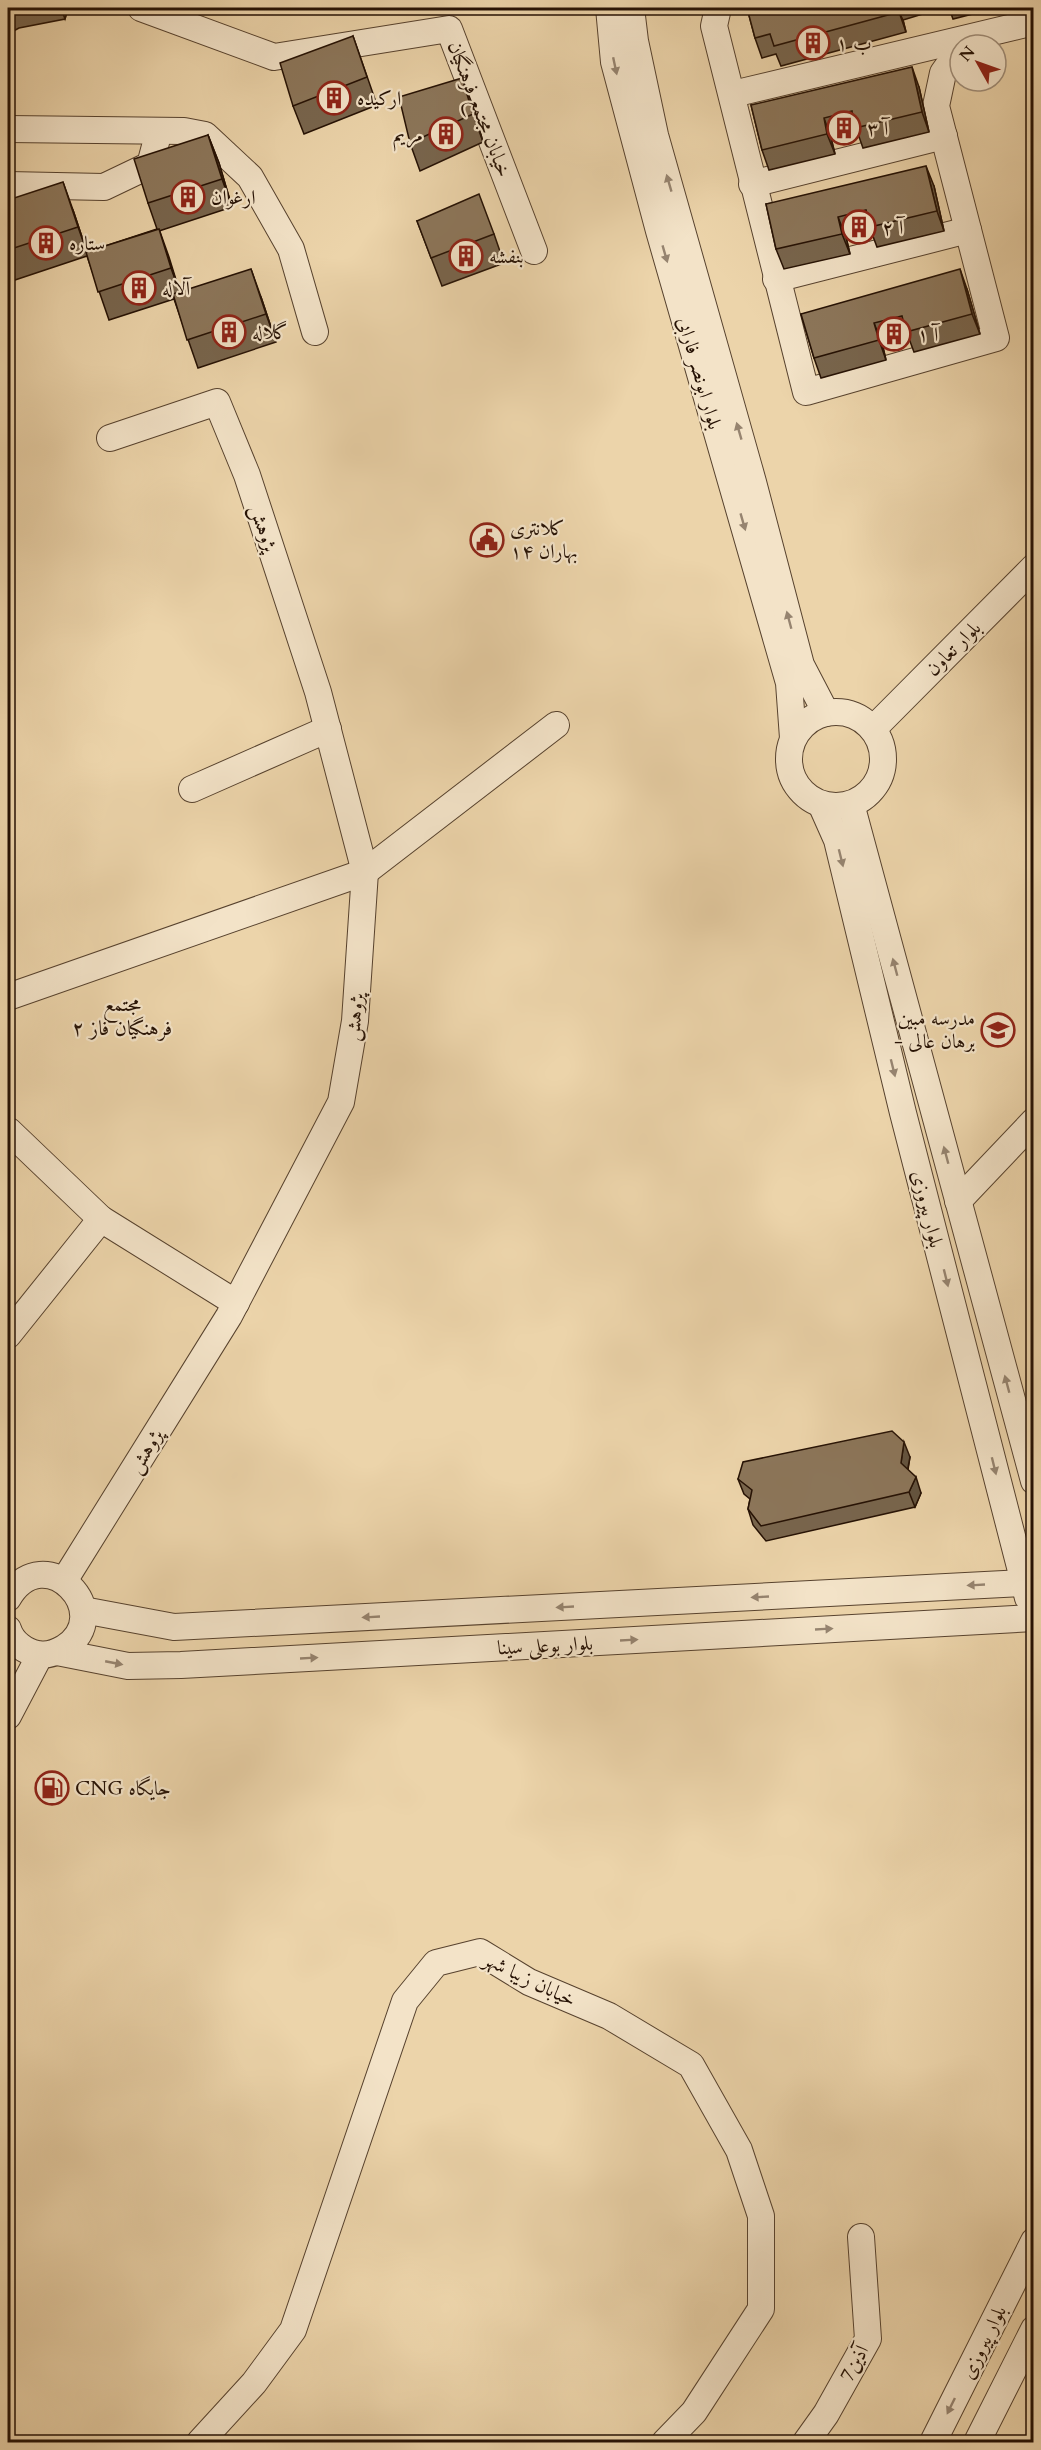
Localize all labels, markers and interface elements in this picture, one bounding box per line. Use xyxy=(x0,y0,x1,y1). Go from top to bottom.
building icon: ب ۱ xyxy=(795,25,831,61)
place label: ب ۱ xyxy=(836,30,872,57)
north arrow xyxy=(948,33,1008,93)
street label: خیابان مجتمع فرهنگیان xyxy=(437,37,518,183)
text: N xyxy=(954,42,980,66)
one-way arrow xyxy=(611,56,620,75)
building icon: ارکیده xyxy=(316,80,352,116)
place label: ارکیده xyxy=(357,85,401,112)
building icon: آ ۳ xyxy=(826,110,862,146)
place label: آ ۳ xyxy=(867,115,891,142)
building icon: مریم xyxy=(428,116,464,152)
place label: مریم xyxy=(393,121,423,152)
one-way arrow xyxy=(663,174,673,192)
building icon: ارغوان xyxy=(170,179,206,215)
place label: ارغوان xyxy=(211,184,256,211)
building icon: آ ۲ xyxy=(841,209,877,245)
place label: آ ۲ xyxy=(882,214,906,241)
building icon: ستاره xyxy=(28,225,64,261)
place label: ستاره xyxy=(69,230,105,257)
building icon: بنفشه xyxy=(448,238,484,274)
place label: بنفشه xyxy=(489,243,524,270)
one-way arrow xyxy=(661,245,670,263)
building icon: آلاله xyxy=(121,270,157,306)
place label: آلاله xyxy=(162,275,193,302)
building icon: گلاله xyxy=(211,314,247,350)
street label: بلوار ابونصر فارابی xyxy=(670,314,728,433)
building icon: آ ۱ xyxy=(876,316,912,352)
place label: گلاله xyxy=(252,319,288,346)
place label: آ ۱ xyxy=(917,321,941,348)
one-way arrow xyxy=(734,422,743,440)
street label: پژوهش xyxy=(243,501,285,558)
one-way arrow xyxy=(738,513,748,531)
place label: کلانتری ۱۴ بهاران xyxy=(510,515,578,565)
public building icon: کلانتری ۱۴ بهاران xyxy=(469,522,505,558)
one-way arrow xyxy=(784,611,794,629)
street label: بلوار تعاون xyxy=(920,615,987,682)
one-way arrow xyxy=(837,849,847,868)
one-way arrow xyxy=(890,958,899,976)
street label: پژوهش xyxy=(338,989,371,1043)
district label: مجتمع فرهنگیان فاز ۲ xyxy=(72,990,172,1043)
place label: مدرسه مبین - برهان عالی xyxy=(894,1005,975,1055)
school or university icon: مدرسه مبین - برهان عالی xyxy=(980,1012,1016,1048)
one-way arrow xyxy=(888,1059,898,1077)
one-way arrow xyxy=(940,1146,950,1165)
street label: بلوار پیروزی xyxy=(904,1168,950,1251)
one-way arrow xyxy=(941,1268,951,1287)
one-way arrow xyxy=(1002,1375,1012,1393)
street label: پژوهش xyxy=(121,1422,171,1479)
one-way arrow xyxy=(990,1457,1000,1476)
one-way arrow xyxy=(966,1581,985,1590)
one-way arrow xyxy=(751,1592,770,1601)
one-way arrow xyxy=(556,1602,575,1611)
one-way arrow xyxy=(361,1612,380,1621)
one-way arrow xyxy=(815,1625,834,1634)
street label: بلوار بوعلی سینا xyxy=(496,1630,594,1662)
one-way arrow xyxy=(620,1636,639,1645)
one-way arrow xyxy=(299,1654,318,1663)
one-way arrow xyxy=(105,1659,124,1668)
fuel station icon: CNG جایگاه xyxy=(34,1770,70,1806)
place label: CNG جایگاه xyxy=(75,1775,171,1802)
street label: خیابان زیبا شهر xyxy=(477,1945,580,2013)
street label: بلوار پیروزی xyxy=(954,2301,1014,2384)
street label: آذین7 xyxy=(834,2338,876,2386)
one-way arrow xyxy=(947,2397,956,2414)

